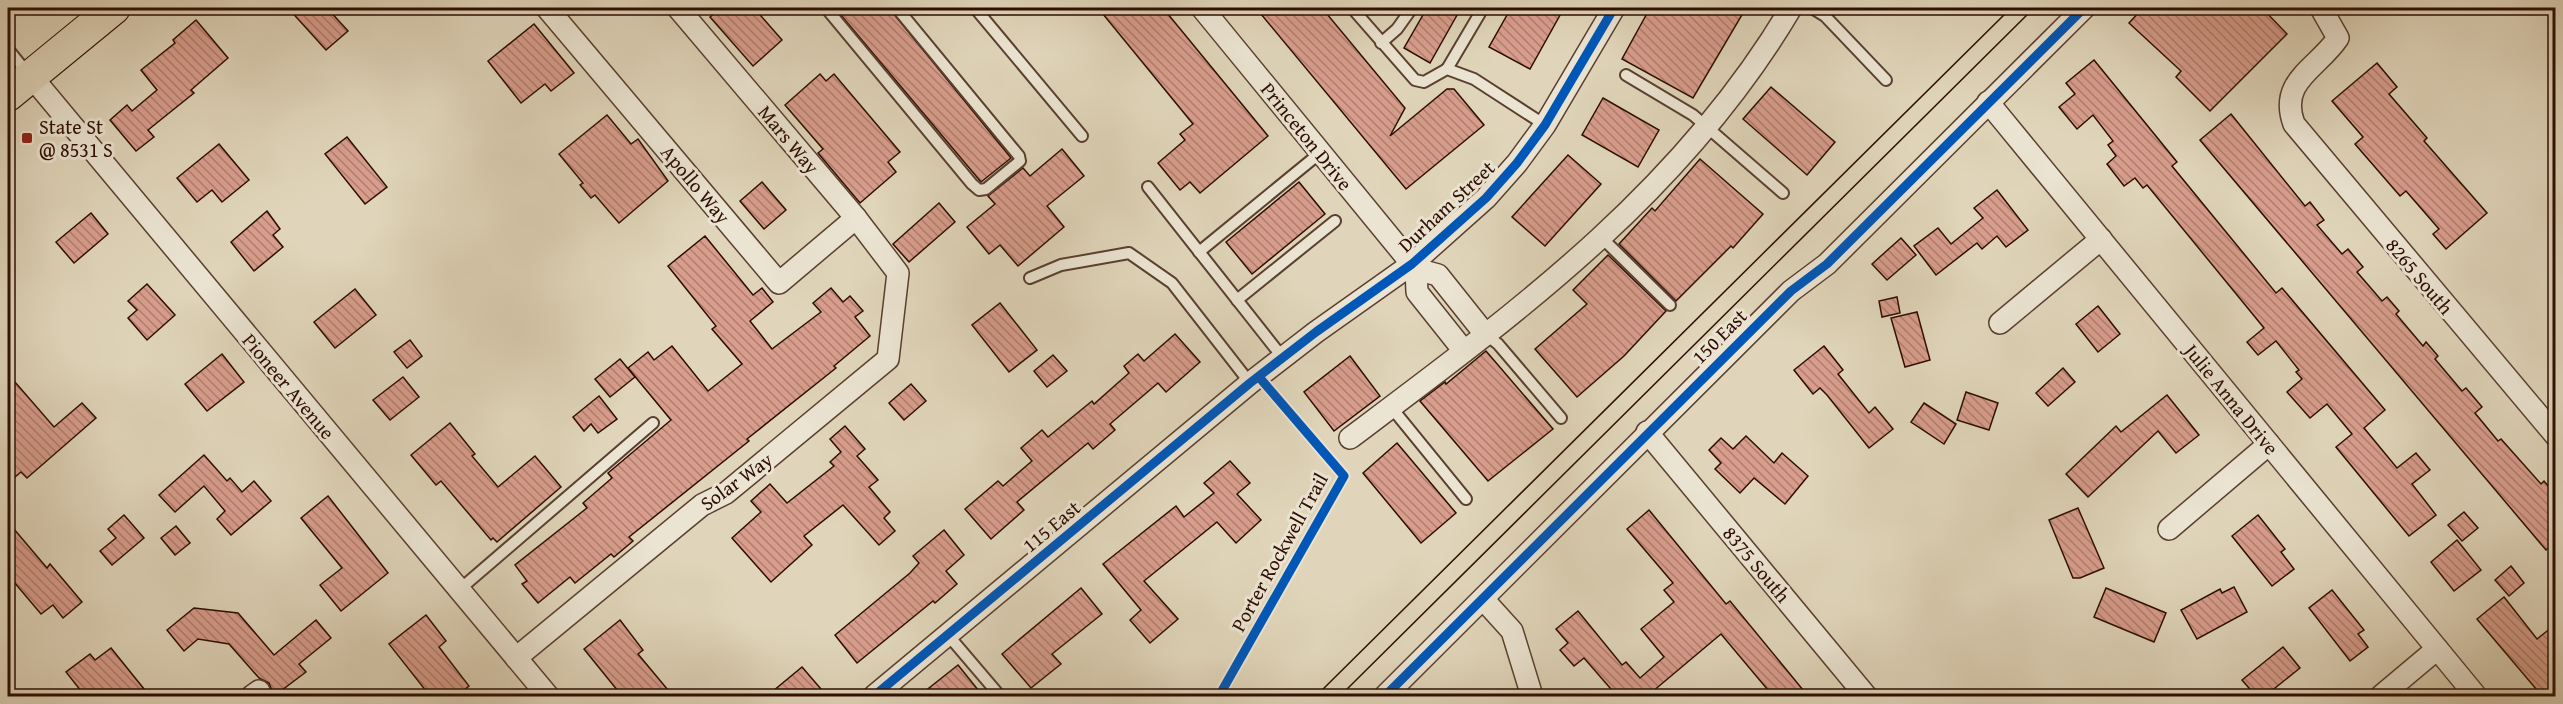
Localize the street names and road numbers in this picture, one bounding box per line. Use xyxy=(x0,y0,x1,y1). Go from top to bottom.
street label: Princeton Drive xyxy=(1254,76,1360,196)
street label: Mars Way xyxy=(752,98,827,180)
street label: Apollo Way xyxy=(654,138,738,230)
street label: Durham Street xyxy=(1391,153,1501,259)
street label: 8265 South xyxy=(2379,231,2461,321)
street label: 150 East xyxy=(1685,302,1753,370)
street label: Pioneer Avenue xyxy=(236,327,342,445)
street label: Julie Anna Drive xyxy=(2176,335,2286,461)
street label: Solar Way xyxy=(694,445,778,517)
street label: Porter Rockwell Trail xyxy=(1223,467,1335,637)
street label: 115 East xyxy=(1016,493,1086,559)
street label: 8375 South xyxy=(1716,519,1798,609)

